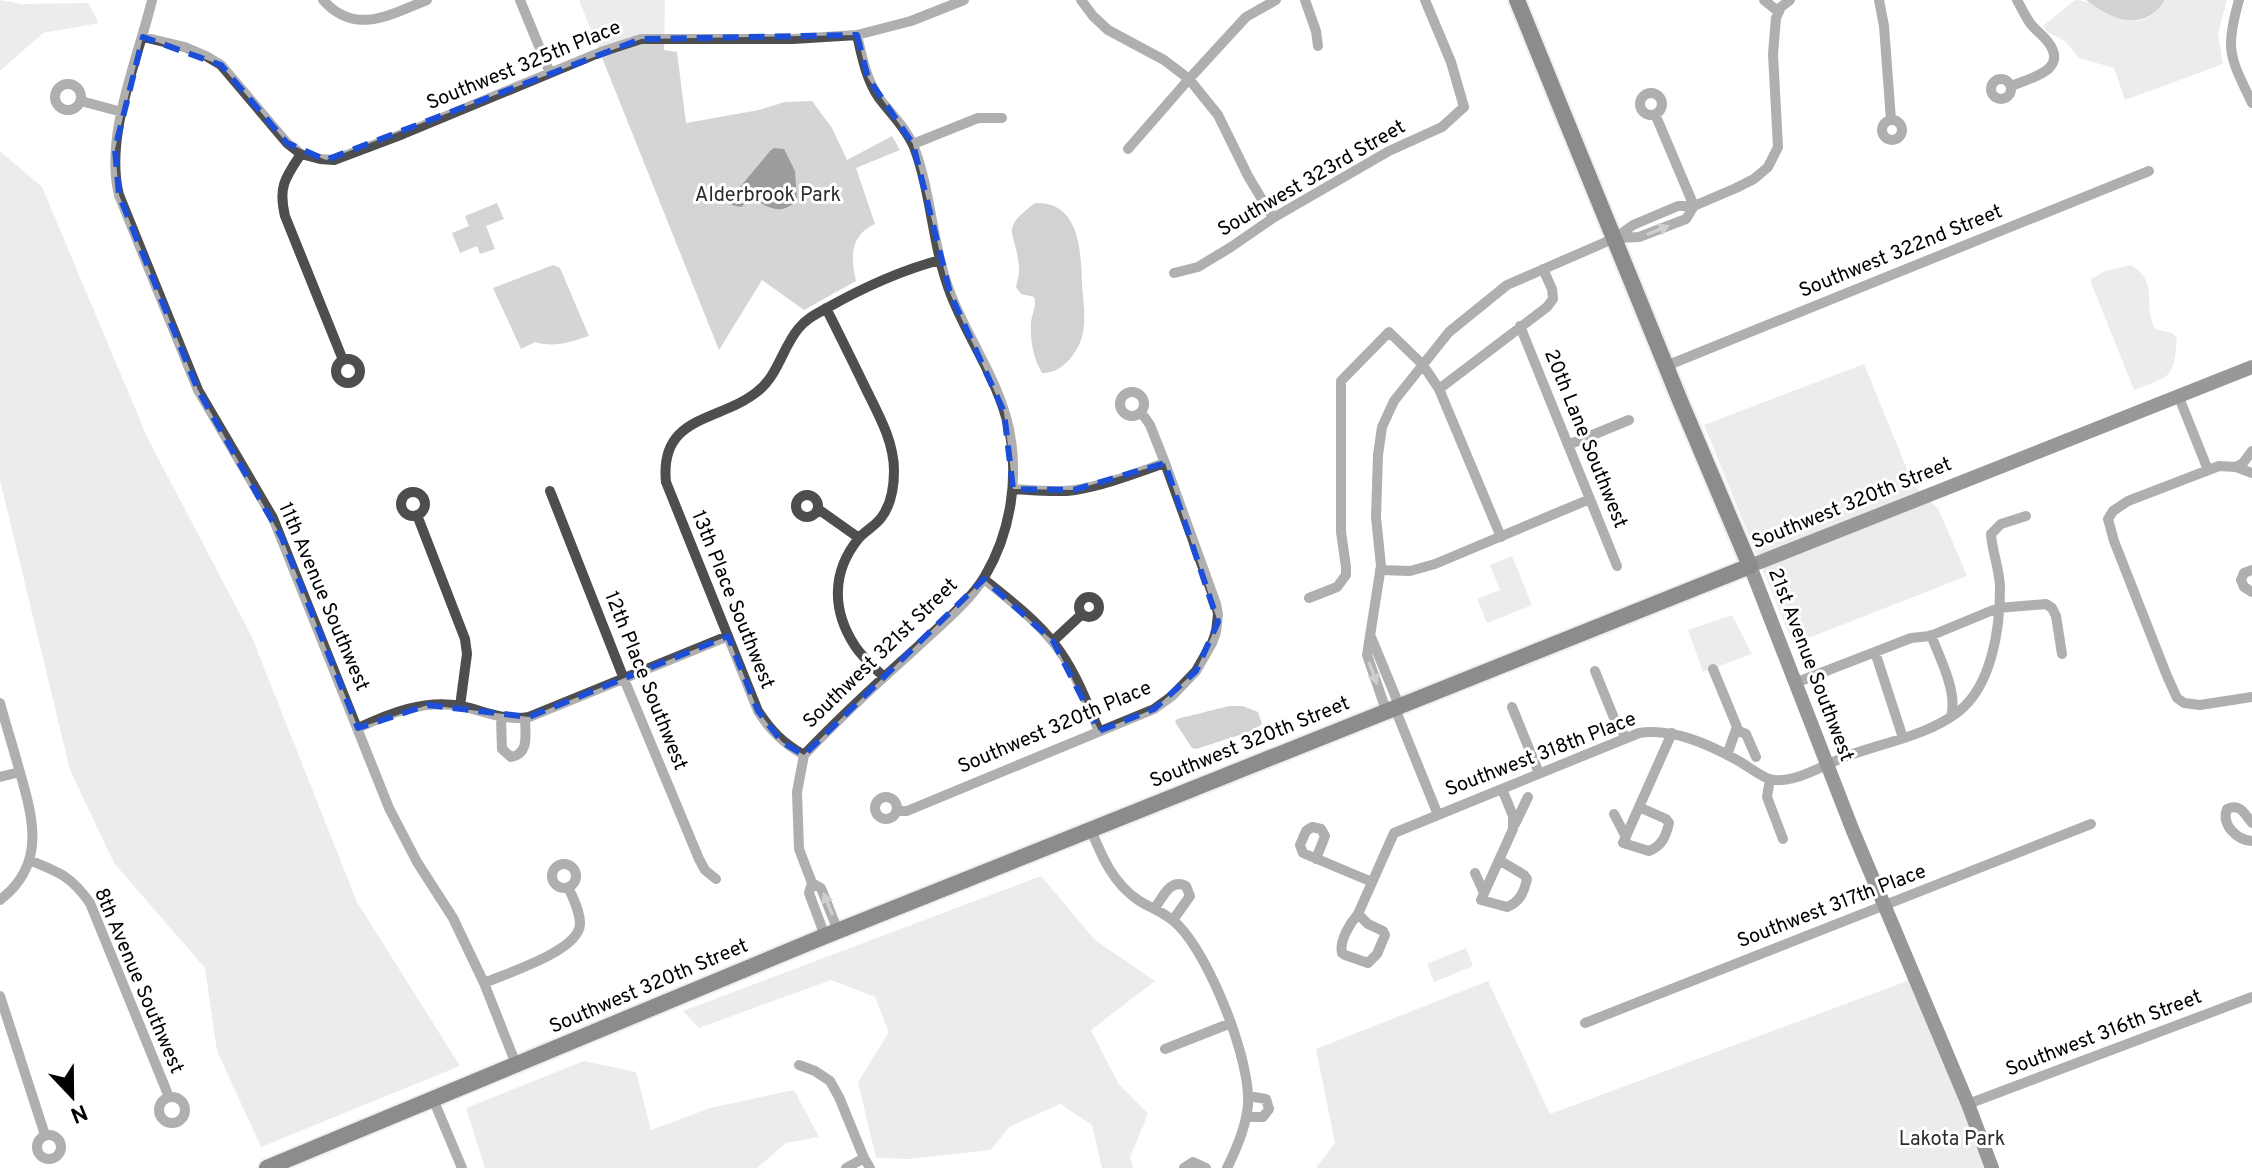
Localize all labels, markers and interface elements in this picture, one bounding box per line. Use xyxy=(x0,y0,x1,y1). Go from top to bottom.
street label: Southwest 325th Place xyxy=(423,15,625,117)
street label: Southwest 323rd Street xyxy=(1213,115,1411,243)
park label: Alderbrook Park xyxy=(695,183,841,209)
street label: Southwest 322nd Street xyxy=(1796,199,2006,305)
one-way arrow xyxy=(1646,223,1670,236)
street label: 20th Lane Southwest xyxy=(1537,346,1633,532)
street label: Southwest 320th Street xyxy=(1748,452,1956,556)
street label: 11th Avenue Southwest xyxy=(271,499,375,695)
street label: 13th Place Southwest xyxy=(684,507,780,693)
street label: 21st Avenue Southwest xyxy=(1761,565,1859,765)
street label: Southwest 321st Street xyxy=(798,573,964,735)
street label: 12th Place Southwest xyxy=(597,588,693,774)
one-way arrow xyxy=(1367,661,1379,685)
street label: Southwest 320th Place xyxy=(954,675,1156,781)
street label: Southwest 320th Street xyxy=(1146,691,1354,795)
street label: Southwest 318th Place xyxy=(1442,707,1640,803)
street label: Southwest 317th Place xyxy=(1734,859,1930,955)
street label: 8th Avenue Southwest xyxy=(87,884,189,1078)
one-way arrow xyxy=(821,892,834,916)
street label: Southwest 320th Street xyxy=(546,933,752,1041)
street label: Southwest 316th Street xyxy=(2002,985,2206,1083)
north arrow xyxy=(32,1056,112,1136)
text: N xyxy=(66,1097,91,1128)
park label: Lakota Park xyxy=(1899,1127,2005,1153)

